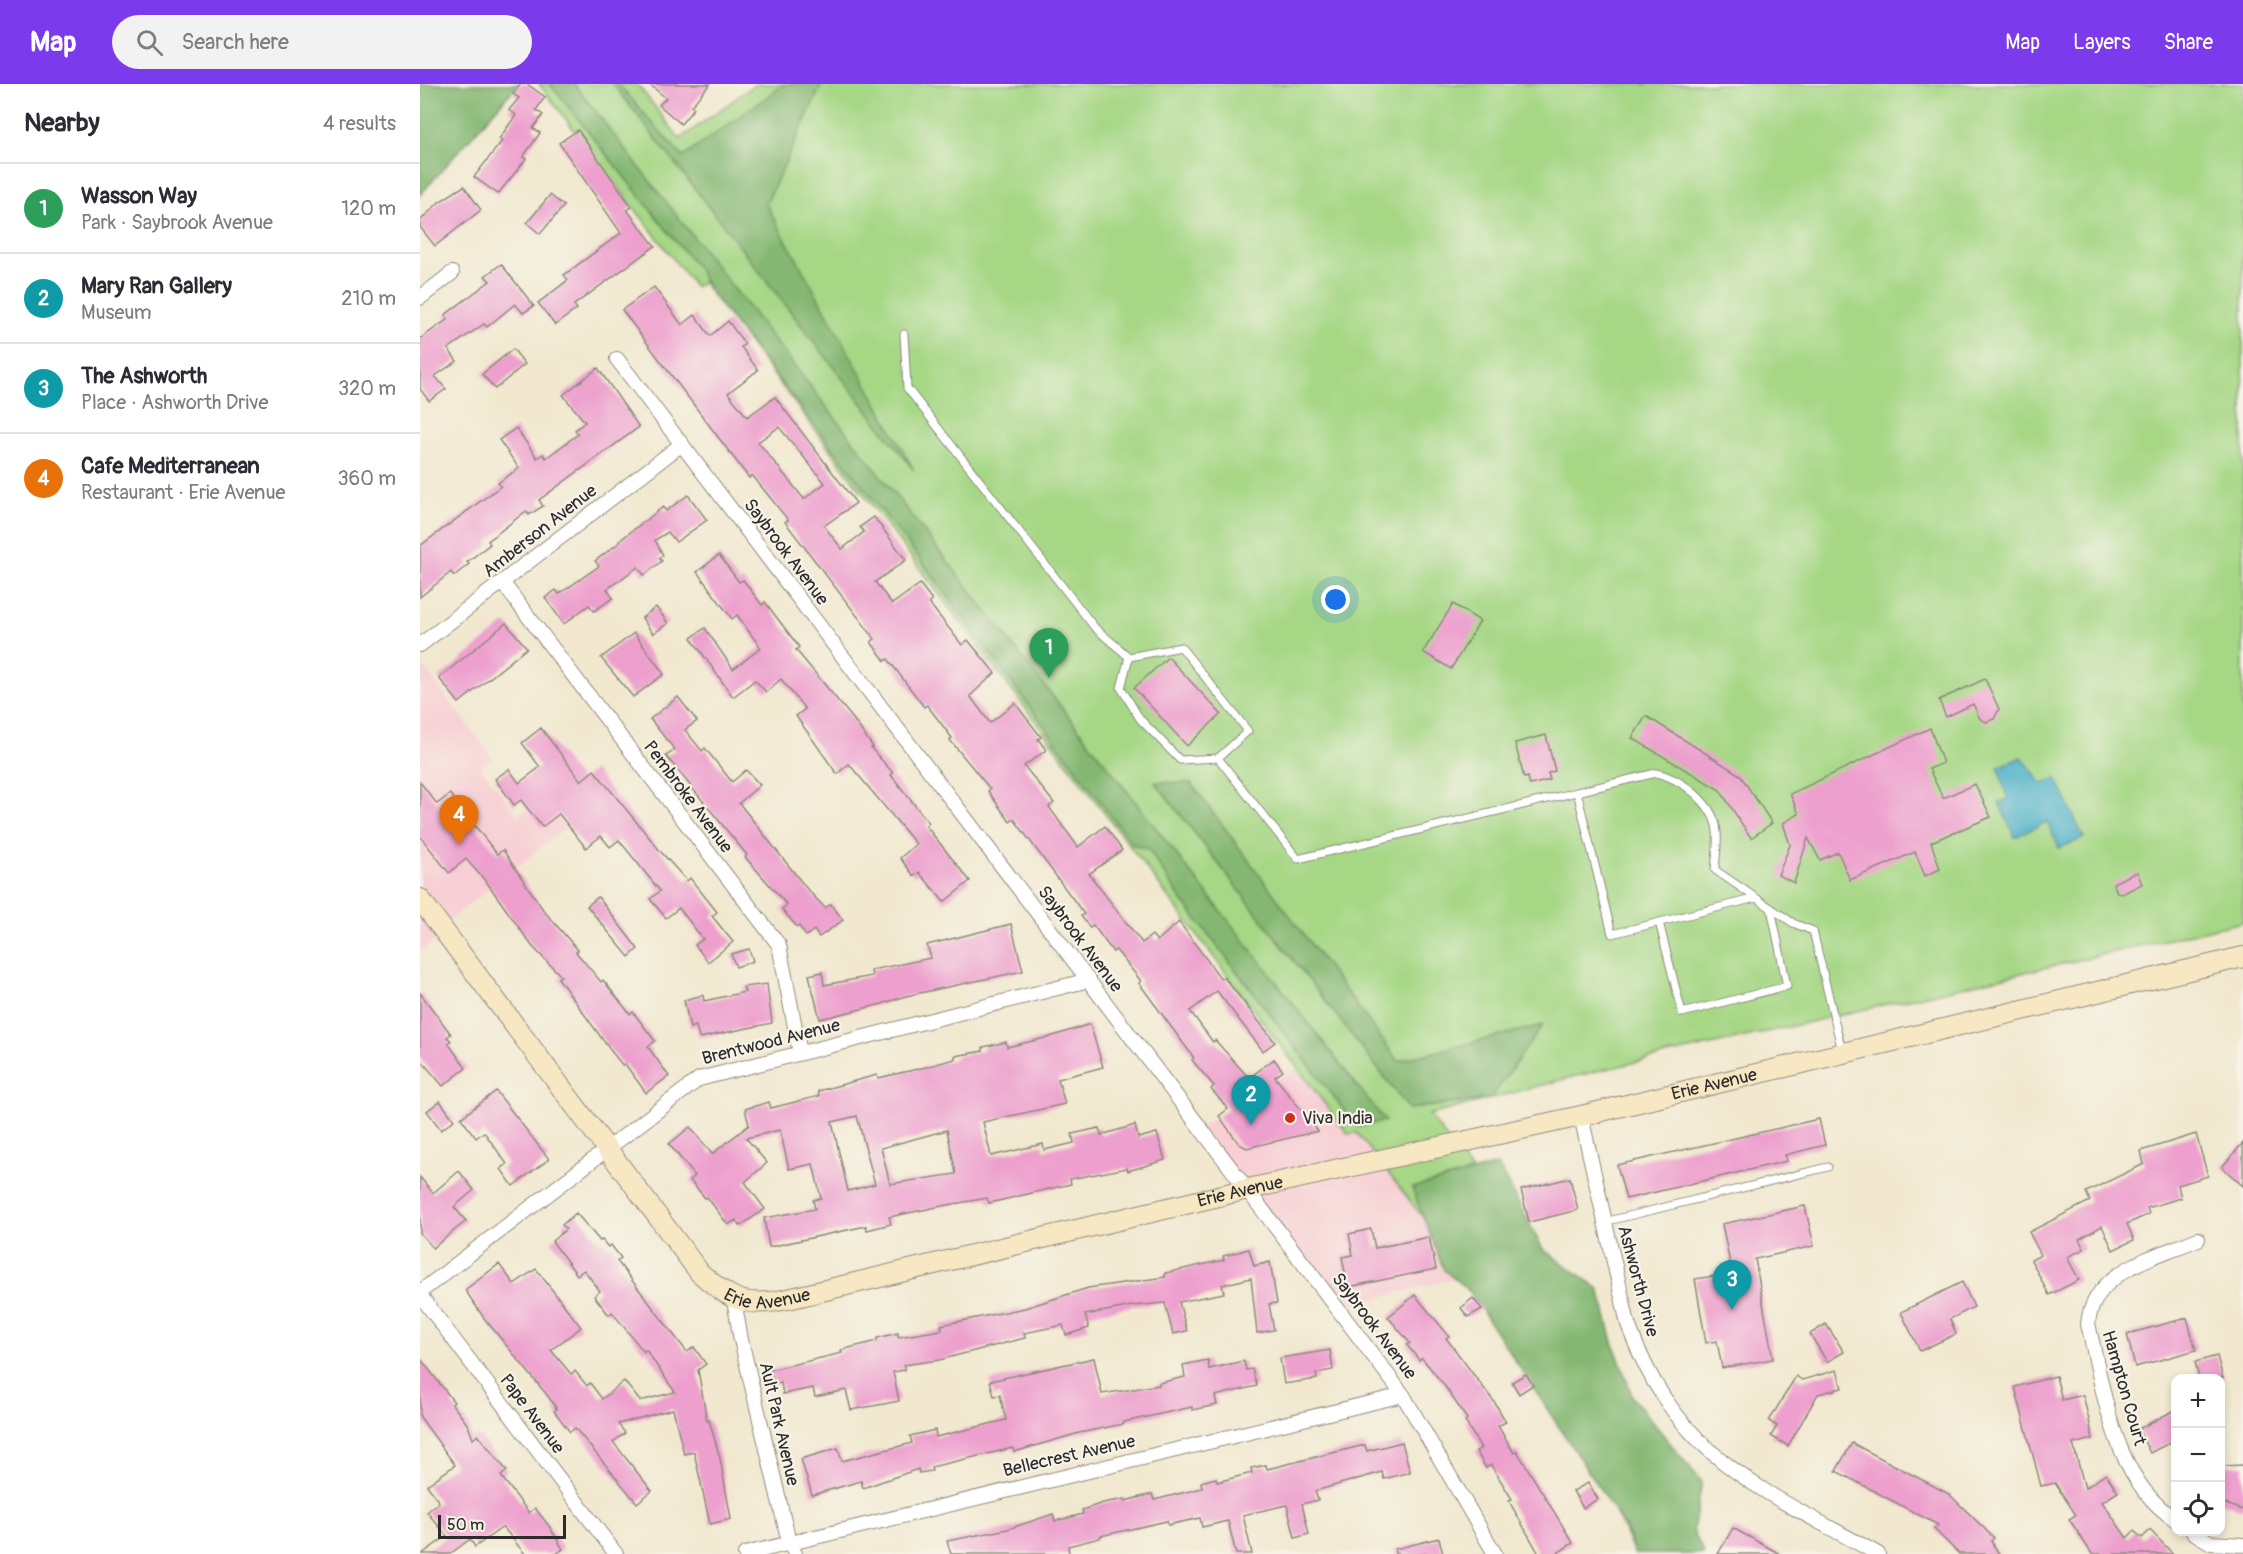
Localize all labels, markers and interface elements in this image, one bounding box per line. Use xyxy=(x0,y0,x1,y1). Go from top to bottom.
search box xyxy=(112,15,532,69)
text: Map xyxy=(30,25,76,60)
icon: search xyxy=(133,26,166,59)
text: Search here xyxy=(181,28,289,56)
text: Map xyxy=(2005,29,2040,56)
text: Layers xyxy=(2073,29,2131,56)
text: Share xyxy=(2164,29,2213,56)
text: Nearby xyxy=(24,107,100,139)
text: 4 results xyxy=(323,111,396,136)
text: Wasson Way xyxy=(81,182,197,210)
text: 1 xyxy=(40,196,47,221)
text: 120 m xyxy=(341,196,396,221)
text: Park · Saybrook Avenue xyxy=(81,210,273,235)
text: Mary Ran Gallery xyxy=(81,272,232,300)
text: 2 xyxy=(38,286,49,311)
text: 210 m xyxy=(341,286,396,311)
text: Museum xyxy=(81,300,151,325)
text: The Ashworth xyxy=(81,362,207,390)
text: 3 xyxy=(38,376,49,401)
text: 320 m xyxy=(338,376,396,401)
text: Place · Ashworth Drive xyxy=(81,390,268,415)
text: Cafe Mediterranean xyxy=(81,452,260,480)
text: 4 xyxy=(38,466,49,491)
text: 360 m xyxy=(337,466,396,491)
street label: Amberson Avenue xyxy=(478,479,602,583)
text: Restaurant · Erie Avenue xyxy=(81,480,285,505)
street label: Saybrook Avenue xyxy=(738,494,834,610)
your location xyxy=(1321,585,1350,614)
pin: 1 xyxy=(1030,628,1068,678)
street label: Pembroke Avenue xyxy=(638,736,738,858)
pin: 4 xyxy=(440,796,478,845)
street label: Saybrook Avenue xyxy=(1032,881,1128,997)
street label: Brentwood Avenue xyxy=(700,1014,843,1070)
street label: Erie Avenue xyxy=(1669,1063,1759,1105)
pin: 2 xyxy=(1232,1076,1270,1125)
place label: Viva India xyxy=(1302,1107,1373,1130)
marker: Viva India xyxy=(1283,1111,1297,1125)
street label: Erie Avenue xyxy=(1195,1170,1285,1212)
street label: Ashworth Drive xyxy=(1612,1223,1664,1339)
pin: 3 xyxy=(1712,1260,1752,1310)
street label: Saybrook Avenue xyxy=(1326,1268,1422,1384)
street label: Erie Avenue xyxy=(720,1283,813,1314)
street label: Hampton Court xyxy=(2097,1328,2152,1449)
street label: Ault Park Avenue xyxy=(754,1360,804,1488)
street label: Pape Avenue xyxy=(494,1369,570,1459)
map controls xyxy=(2171,1374,2225,1536)
button: + xyxy=(2171,1374,2225,1428)
button: − xyxy=(2171,1428,2225,1482)
street label: Bellecrest Avenue xyxy=(1001,1430,1138,1482)
button: locate xyxy=(2171,1482,2225,1536)
scale bar xyxy=(438,1512,566,1540)
text: 50 m xyxy=(447,1515,484,1535)

